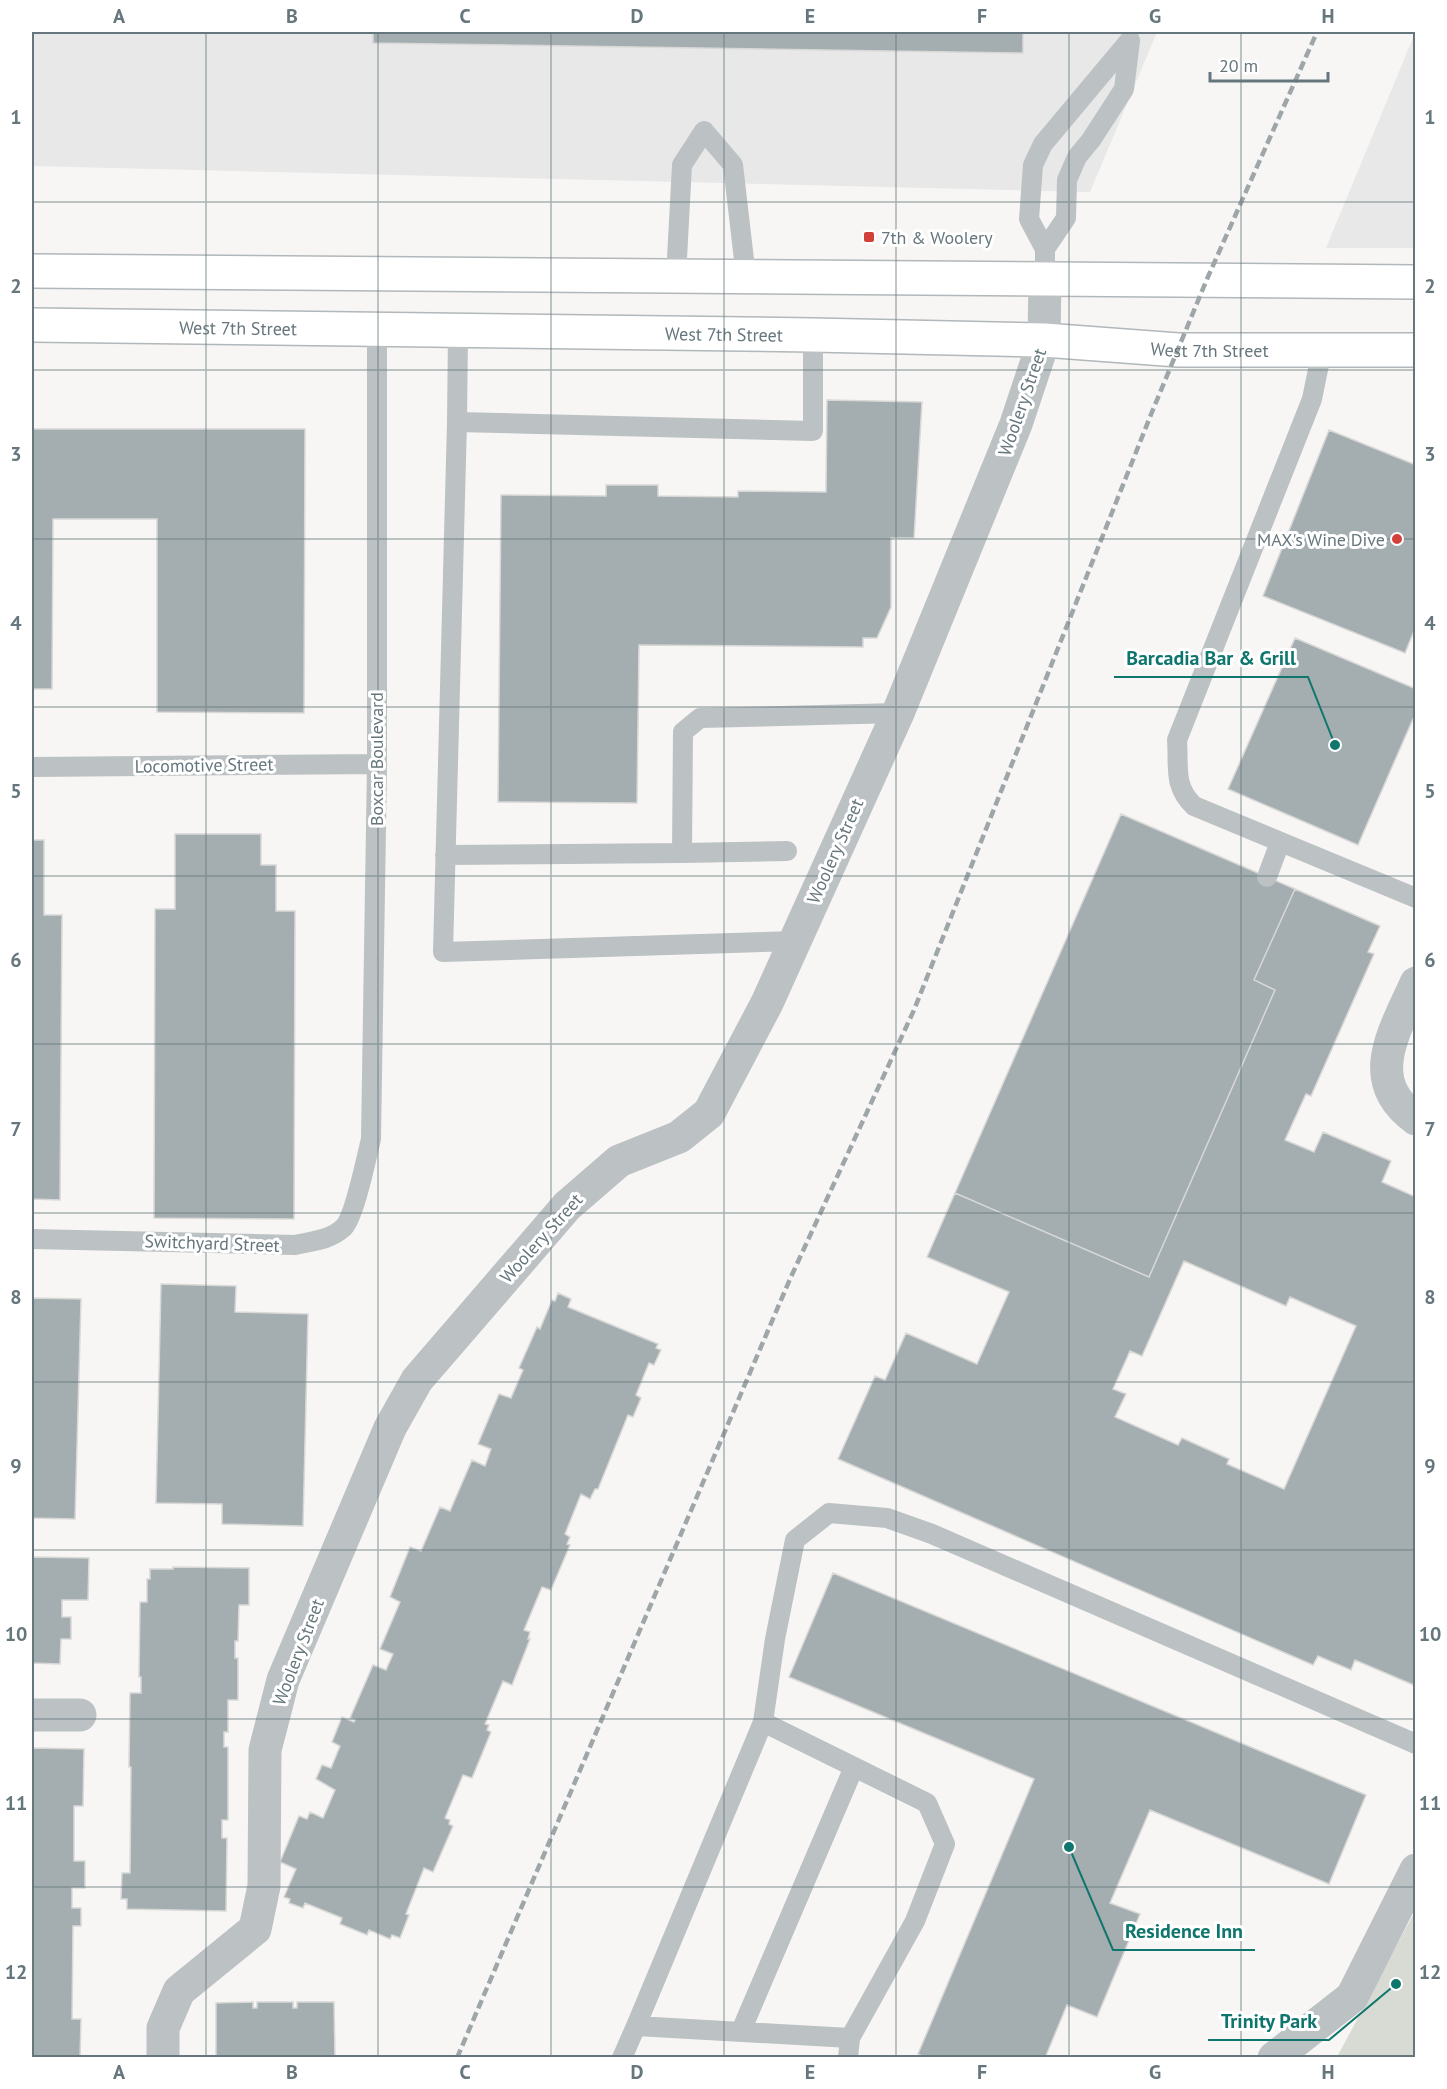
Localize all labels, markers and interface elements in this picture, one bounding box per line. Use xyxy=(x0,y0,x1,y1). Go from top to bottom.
text: A xyxy=(113,3,126,29)
text: B xyxy=(286,3,298,29)
text: C xyxy=(459,3,471,29)
text: D xyxy=(631,3,644,29)
text: E xyxy=(805,3,815,29)
text: F xyxy=(977,3,987,29)
text: G xyxy=(1149,3,1161,29)
text: H xyxy=(1321,3,1335,29)
scale bar xyxy=(1210,45,1328,83)
text: 20 m xyxy=(1219,54,1258,77)
text: 1 xyxy=(10,104,22,130)
text: 1 xyxy=(1424,104,1436,130)
place label: 7th & Woolery xyxy=(881,226,993,249)
marker: 7th & Woolery xyxy=(862,230,876,244)
text: 2 xyxy=(10,273,22,299)
text: 2 xyxy=(1424,273,1436,299)
street label: West 7th Street xyxy=(179,315,297,340)
street label: West 7th Street xyxy=(665,322,783,346)
street label: West 7th Street xyxy=(1150,336,1269,362)
street label: Woolery Street xyxy=(993,345,1051,459)
text: 3 xyxy=(10,441,22,467)
text: 3 xyxy=(1424,441,1436,467)
place label: MAX's Wine Dive xyxy=(1257,528,1385,551)
marker: MAX's Wine Dive xyxy=(1390,532,1404,546)
text: 4 xyxy=(10,610,22,636)
text: 4 xyxy=(1424,610,1436,636)
callout: Barcadia Bar & Grill xyxy=(1114,639,1308,677)
text: Barcadia Bar & Grill xyxy=(1126,645,1296,671)
street label: Boxcar Boulevard xyxy=(365,692,388,826)
street label: Locomotive Street xyxy=(134,752,274,778)
text: 5 xyxy=(10,778,22,804)
text: 5 xyxy=(1424,778,1436,804)
street label: Woolery Street xyxy=(802,795,868,907)
text: 6 xyxy=(10,947,22,973)
text: 6 xyxy=(1424,947,1436,973)
text: 7 xyxy=(10,1116,22,1142)
text: 7 xyxy=(1424,1116,1436,1142)
street label: Woolery Street xyxy=(495,1189,587,1287)
street label: Switchyard Street xyxy=(144,1229,280,1257)
text: 8 xyxy=(10,1284,22,1310)
text: 8 xyxy=(1424,1284,1436,1310)
text: 9 xyxy=(10,1453,22,1479)
text: 9 xyxy=(1424,1453,1436,1479)
street label: Woolery Street xyxy=(267,1595,329,1709)
text: 10 xyxy=(5,1621,27,1647)
text: 10 xyxy=(1419,1621,1441,1647)
text: 11 xyxy=(5,1790,27,1816)
text: 11 xyxy=(1419,1790,1441,1816)
callout: Residence Inn xyxy=(1113,1912,1255,1950)
text: Residence Inn xyxy=(1125,1918,1243,1944)
text: 12 xyxy=(5,1959,27,1985)
text: 12 xyxy=(1419,1959,1441,1985)
callout: Trinity Park xyxy=(1208,2002,1329,2040)
text: Trinity Park xyxy=(1221,2008,1317,2034)
text: A xyxy=(113,2059,126,2085)
text: B xyxy=(286,2059,298,2085)
text: C xyxy=(459,2059,471,2085)
text: D xyxy=(631,2059,644,2085)
text: E xyxy=(805,2059,815,2085)
text: F xyxy=(977,2059,987,2085)
text: G xyxy=(1149,2059,1161,2085)
text: H xyxy=(1321,2059,1335,2085)

